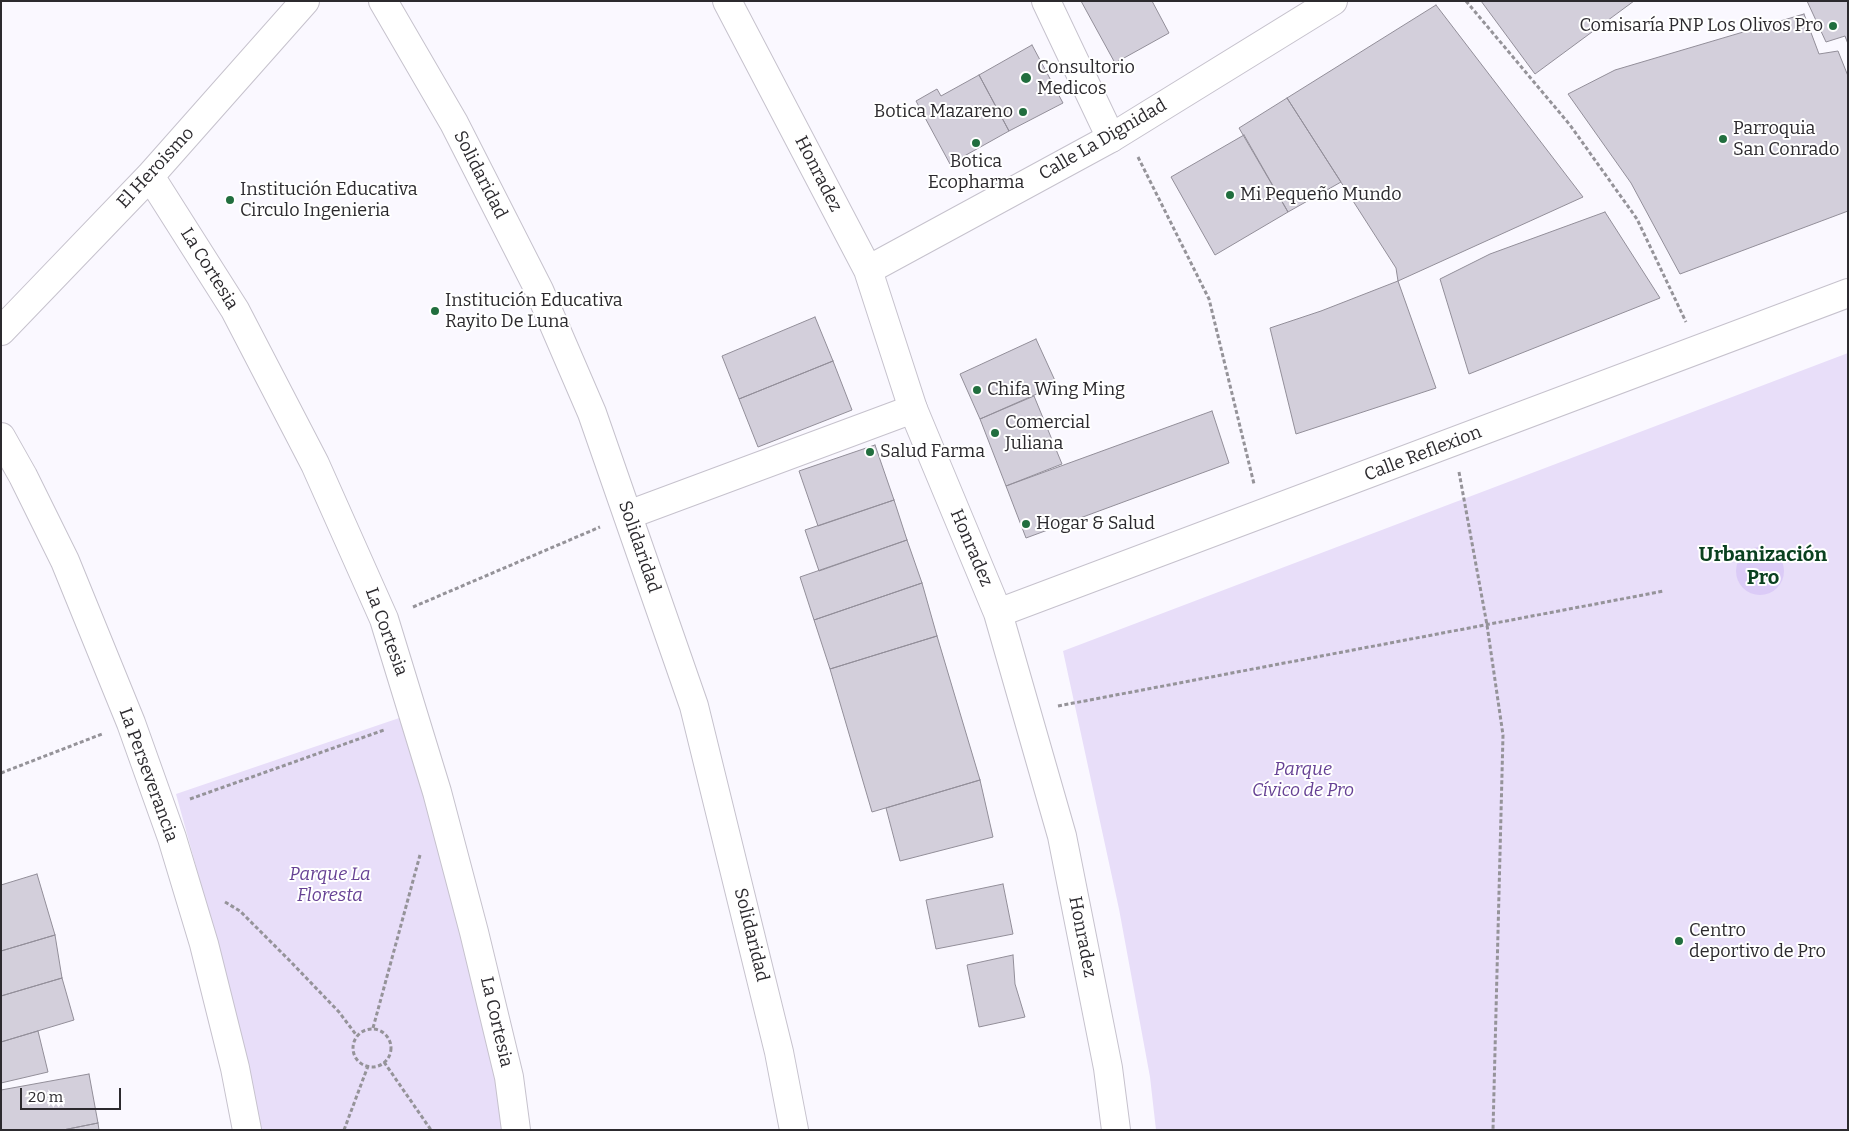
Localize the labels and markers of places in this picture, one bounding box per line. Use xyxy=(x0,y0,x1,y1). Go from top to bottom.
place label: Comisaría PNP Los Olivos Pro xyxy=(1579,15,1823,37)
marker: Comisaría PNP Los Olivos Pro xyxy=(1827,20,1839,32)
place label: Consultorio Medicos xyxy=(1037,57,1135,100)
marker: Consultorio Medicos xyxy=(1019,71,1033,85)
place label: Botica Mazareno xyxy=(874,101,1013,123)
marker: Botica Mazareno xyxy=(1017,106,1029,118)
place label: Parroquia San Conrado xyxy=(1733,118,1839,160)
marker: Parroquia San Conrado xyxy=(1717,133,1729,145)
marker: Botica Ecopharma xyxy=(970,137,982,149)
place label: Botica Ecopharma xyxy=(928,151,1024,193)
place label: Institución Educativa Circulo Ingenieria xyxy=(240,179,418,222)
place label: Mi Pequeño Mundo xyxy=(1240,184,1402,206)
marker: Mi Pequeño Mundo xyxy=(1224,189,1236,201)
marker: Institución Educativa Circulo Ingenieria xyxy=(224,194,236,206)
place label: Institución Educativa Rayito De Luna xyxy=(445,290,623,332)
marker: Institución Educativa Rayito De Luna xyxy=(429,305,441,317)
place label: Chifa Wing Ming xyxy=(987,379,1125,401)
marker: Chifa Wing Ming xyxy=(971,384,983,396)
place label: Comercial Juliana xyxy=(1005,412,1090,454)
marker: Comercial Juliana xyxy=(989,427,1001,439)
place label: Salud Farma xyxy=(880,441,985,463)
marker: Salud Farma xyxy=(864,446,876,458)
place label: Hogar & Salud xyxy=(1036,513,1155,535)
marker: Hogar & Salud xyxy=(1020,518,1032,530)
place label: Centro deportivo de Pro xyxy=(1689,920,1826,962)
marker: Centro deportivo de Pro xyxy=(1673,935,1685,947)

